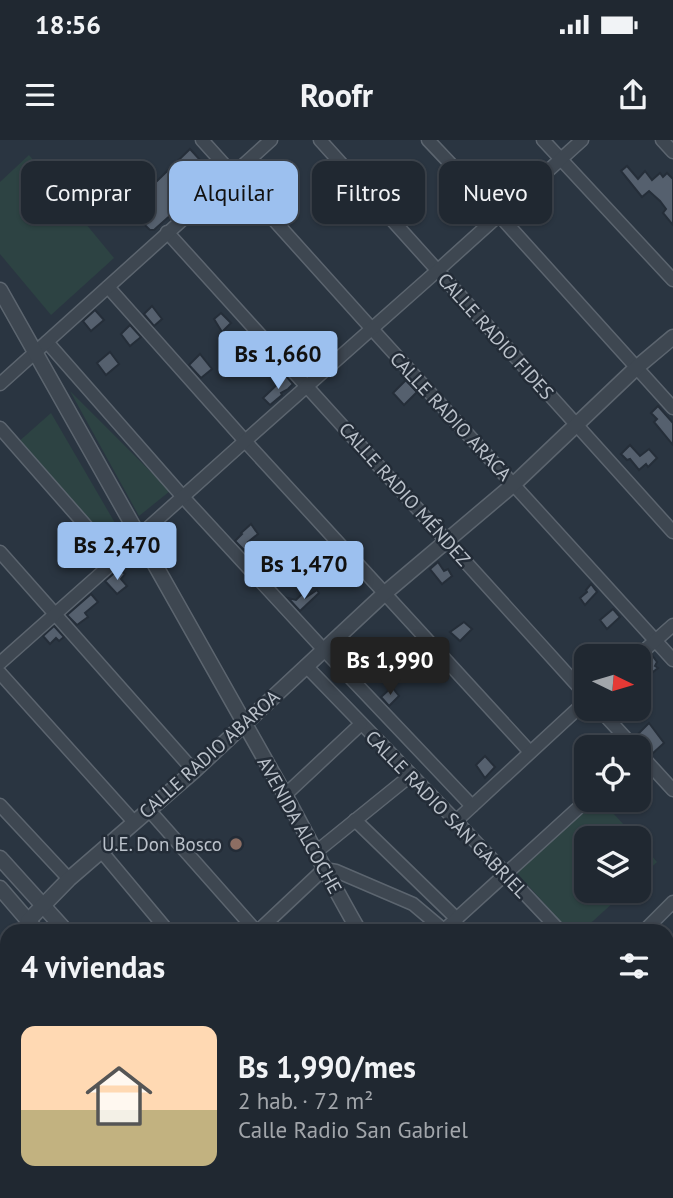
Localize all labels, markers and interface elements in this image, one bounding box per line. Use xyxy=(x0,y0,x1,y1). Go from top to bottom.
text: 18:56 xyxy=(35,8,101,41)
text: Roofr xyxy=(300,74,373,116)
icon: menu xyxy=(21,76,59,114)
icon: share xyxy=(614,76,652,114)
chip: Comprar xyxy=(21,161,155,224)
chip: Alquilar xyxy=(169,161,298,224)
chip: Filtros xyxy=(312,161,425,224)
chip: Nuevo xyxy=(439,161,552,224)
street label: CALLE RADIO FIDES xyxy=(433,268,559,404)
pin: Bs 1,660 xyxy=(206,331,350,391)
text: Bs 1,660 xyxy=(234,339,322,368)
street label: CALLE RADIO ARACA xyxy=(385,346,517,486)
street label: CALLE RADIO MÉNDEZ xyxy=(334,417,476,571)
pin: Bs 2,470 xyxy=(45,522,189,582)
text: Bs 2,470 xyxy=(73,530,161,559)
pin: Bs 1,470 xyxy=(232,542,376,601)
text: Bs 1,470 xyxy=(260,549,348,578)
pin: Bs 1,990 xyxy=(318,638,462,697)
north arrow xyxy=(574,644,651,721)
map controls xyxy=(574,644,651,903)
text: Bs 1,990 xyxy=(346,645,434,674)
street label: CALLE RADIO ABAROA xyxy=(134,684,284,824)
street label: CALLE RADIO SAN GABRIEL xyxy=(361,725,534,903)
button: locate xyxy=(574,735,651,812)
street label: AVENIDA ALCOCHE xyxy=(252,752,348,898)
button: layers xyxy=(574,826,651,903)
place label: U.E. Don Bosco xyxy=(102,832,222,856)
marker: U.E. Don Bosco xyxy=(228,836,244,852)
text: 4 viviendas xyxy=(21,947,165,986)
icon: filters xyxy=(615,947,653,985)
text: Bs 1,990/mes xyxy=(238,1047,416,1086)
icon: home xyxy=(77,1054,161,1138)
text: 2 hab. · 72 m² xyxy=(238,1086,373,1115)
text: Calle Radio San Gabriel xyxy=(238,1115,468,1144)

